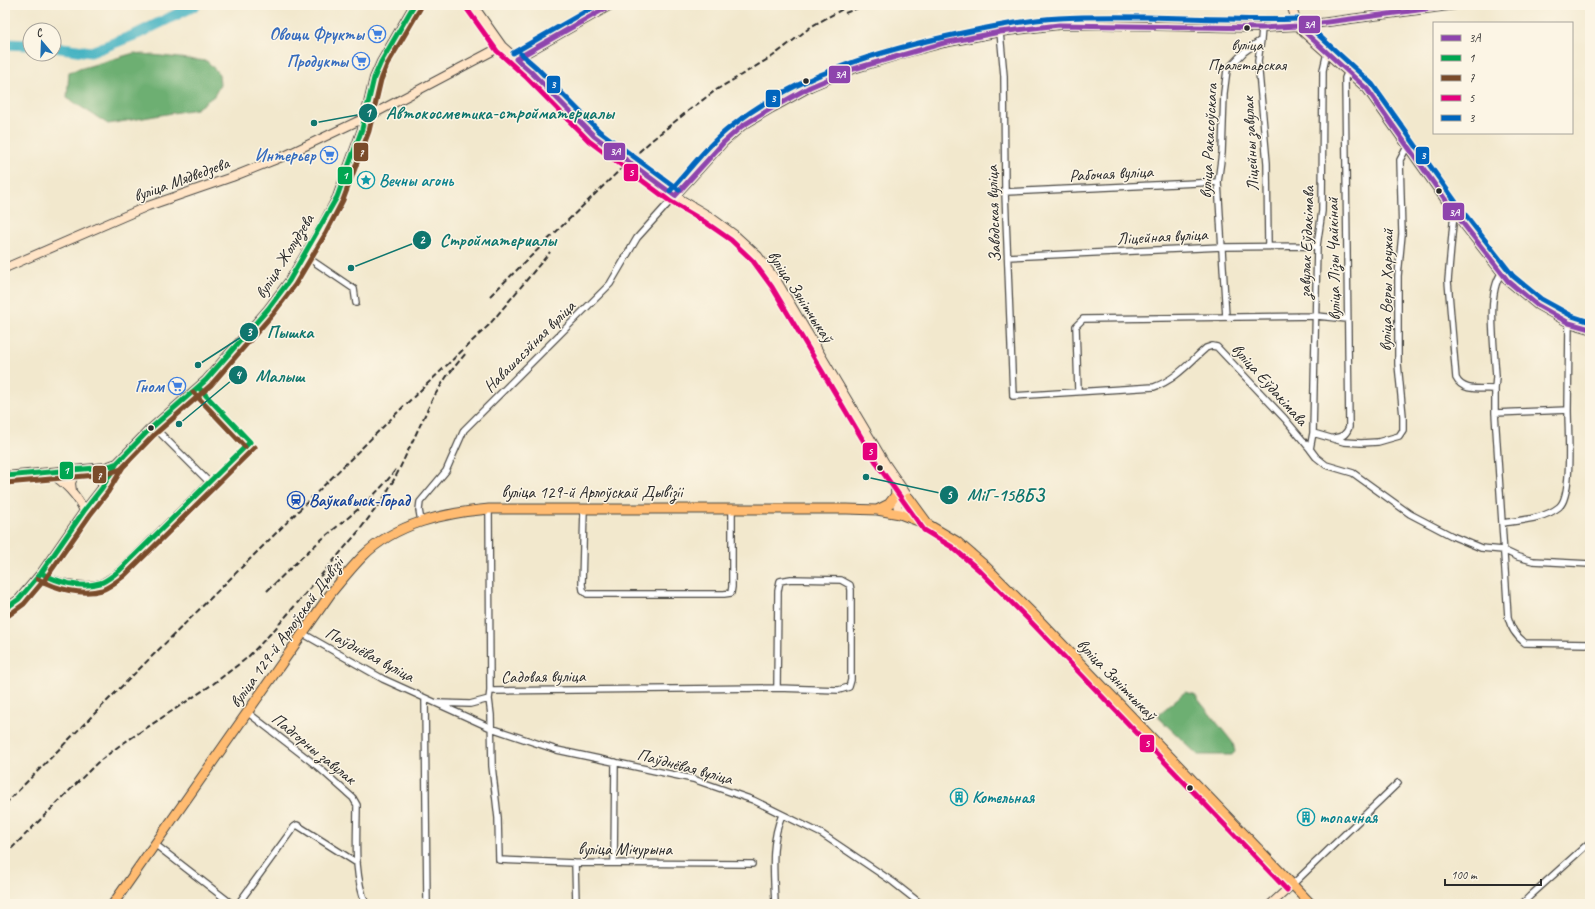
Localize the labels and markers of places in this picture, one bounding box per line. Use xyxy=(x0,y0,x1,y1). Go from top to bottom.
marker: вуліца Пралетарская xyxy=(1242,23,1252,33)
place label: Овощи Фрукты xyxy=(269,24,366,45)
supermarket icon: Овощи Фрукты xyxy=(367,24,387,44)
place label: вуліца Пралетарская xyxy=(1208,35,1287,75)
place label: Продукты xyxy=(287,51,350,72)
supermarket icon: Продукты xyxy=(351,51,371,71)
unlabelled marker xyxy=(801,76,811,86)
callout: Автокосметика-стройматериалы xyxy=(358,98,622,128)
place label: Интерьер xyxy=(255,145,317,166)
supermarket icon: Интерьер xyxy=(319,145,339,165)
place icon: Вечны агонь xyxy=(356,170,376,190)
place label: Вечны агонь xyxy=(379,170,455,191)
unlabelled marker xyxy=(1434,186,1444,196)
callout: Стройматериалы xyxy=(412,225,564,255)
callout: Пышка xyxy=(239,317,321,347)
callout: Малыш xyxy=(228,360,313,390)
place label: Гном xyxy=(135,376,165,397)
supermarket icon: Гном xyxy=(167,376,187,396)
unlabelled marker xyxy=(146,423,156,433)
unlabelled marker xyxy=(875,463,885,473)
callout: МіГ-15ВБЗ xyxy=(939,480,1053,510)
station icon: Ваўкавыск-Горад xyxy=(286,490,306,510)
place label: Ваўкавыск-Горад xyxy=(309,490,412,511)
unlabelled marker xyxy=(1185,783,1195,793)
building icon: Котельная xyxy=(949,787,969,807)
place label: Котельная xyxy=(972,787,1035,808)
building icon: топачная xyxy=(1296,807,1316,827)
place label: топачная xyxy=(1319,807,1378,828)

